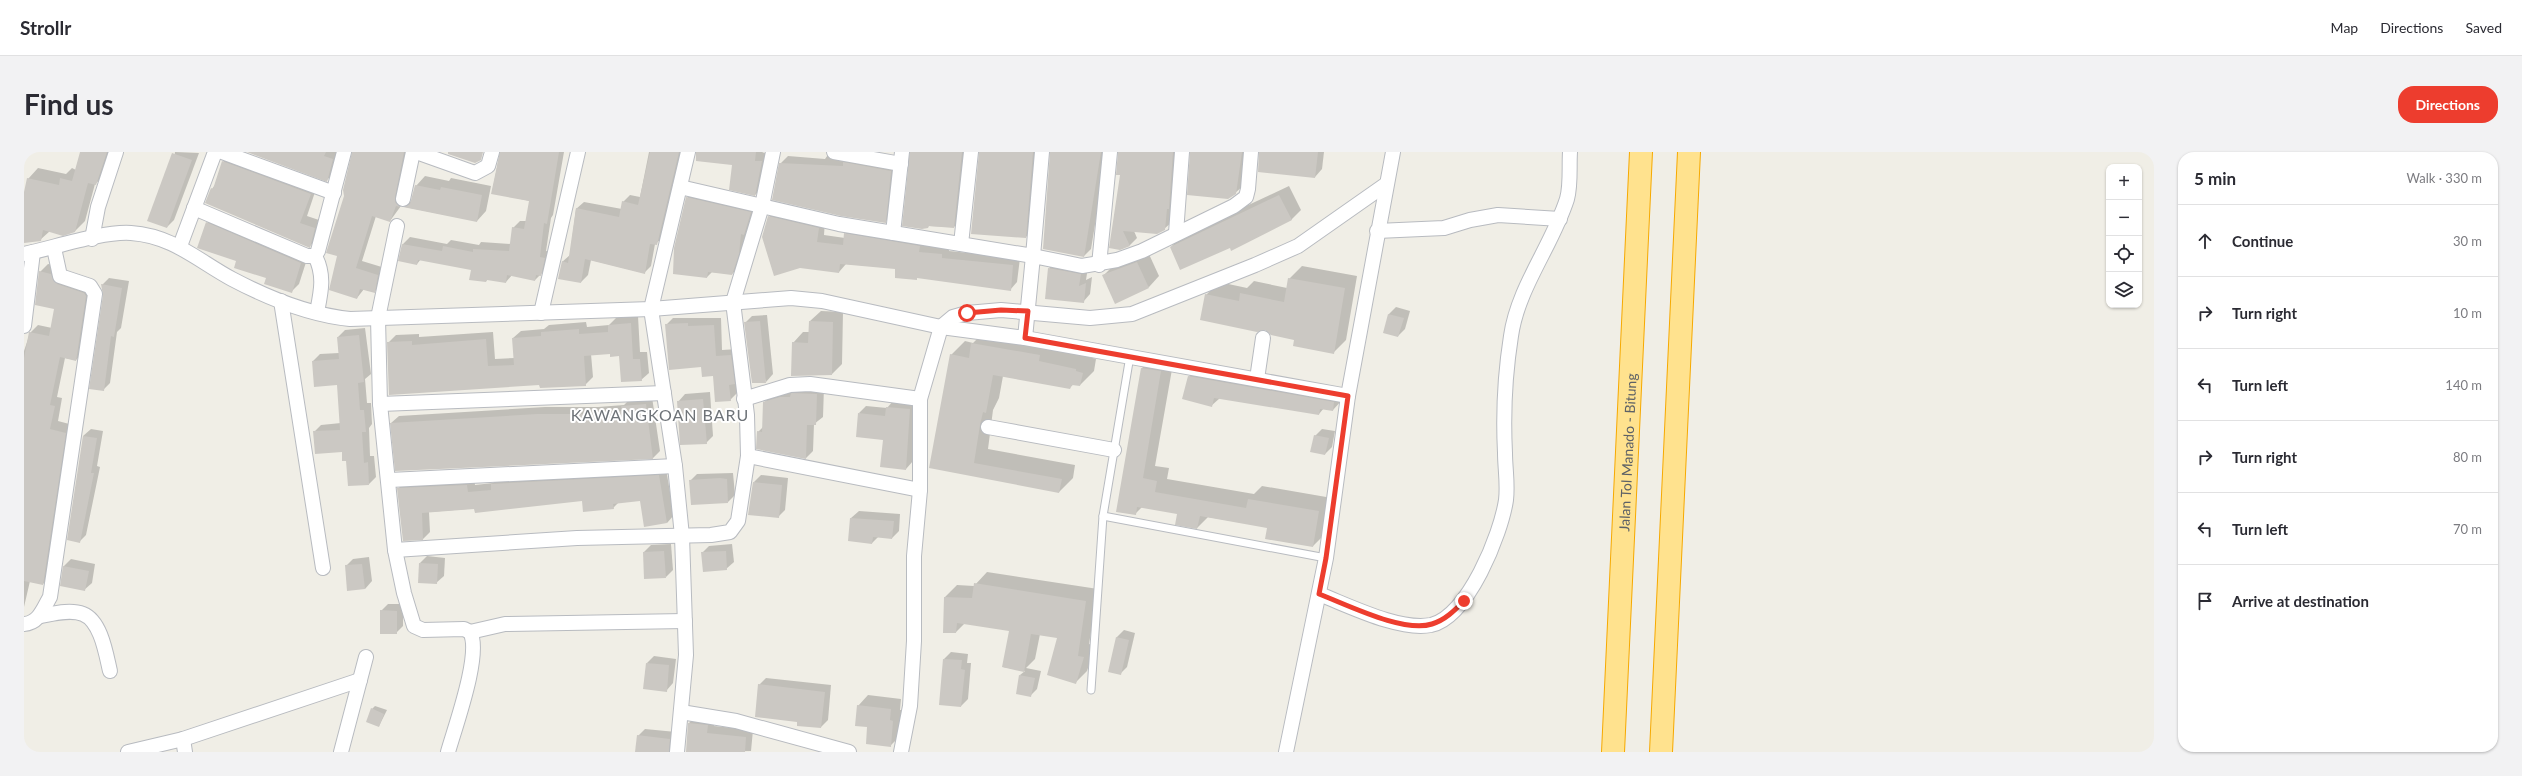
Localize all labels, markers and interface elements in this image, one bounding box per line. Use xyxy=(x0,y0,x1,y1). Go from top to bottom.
text: Strollr xyxy=(20,16,71,39)
text: Map xyxy=(2331,19,2358,36)
text: Directions xyxy=(2380,19,2443,36)
text: Saved xyxy=(2465,19,2502,36)
button: Directions xyxy=(2398,86,2498,123)
text: Find us xyxy=(24,87,114,121)
map controls xyxy=(2106,164,2142,308)
button: + xyxy=(2106,164,2142,200)
text: 5 min xyxy=(2194,168,2236,189)
text: Walk · 330 m xyxy=(2406,170,2482,186)
button: − xyxy=(2106,200,2142,236)
icon: ahead xyxy=(2194,230,2216,252)
text: Continue xyxy=(2232,232,2293,250)
text: 30 m xyxy=(2453,233,2482,249)
button: locate xyxy=(2106,236,2142,272)
button: layers xyxy=(2106,272,2142,308)
icon: right xyxy=(2194,302,2216,324)
route start xyxy=(958,304,976,322)
text: Turn right xyxy=(2232,304,2297,322)
text: 10 m xyxy=(2453,305,2482,321)
street label: Jalan Tol Manado - Bitung xyxy=(1615,373,1639,532)
icon: left xyxy=(2194,374,2216,396)
text: Turn left xyxy=(2232,376,2288,394)
text: 140 m xyxy=(2445,377,2482,393)
district label: KAWANGKOAN BARU xyxy=(571,405,749,424)
icon: right xyxy=(2194,446,2216,468)
text: Turn right xyxy=(2232,448,2297,466)
text: 80 m xyxy=(2453,449,2482,465)
icon: left xyxy=(2194,518,2216,540)
text: Turn left xyxy=(2232,520,2288,538)
text: 70 m xyxy=(2453,521,2482,537)
icon: arrive xyxy=(2194,590,2216,612)
route end xyxy=(1455,592,1473,610)
text: Arrive at destination xyxy=(2232,592,2369,610)

